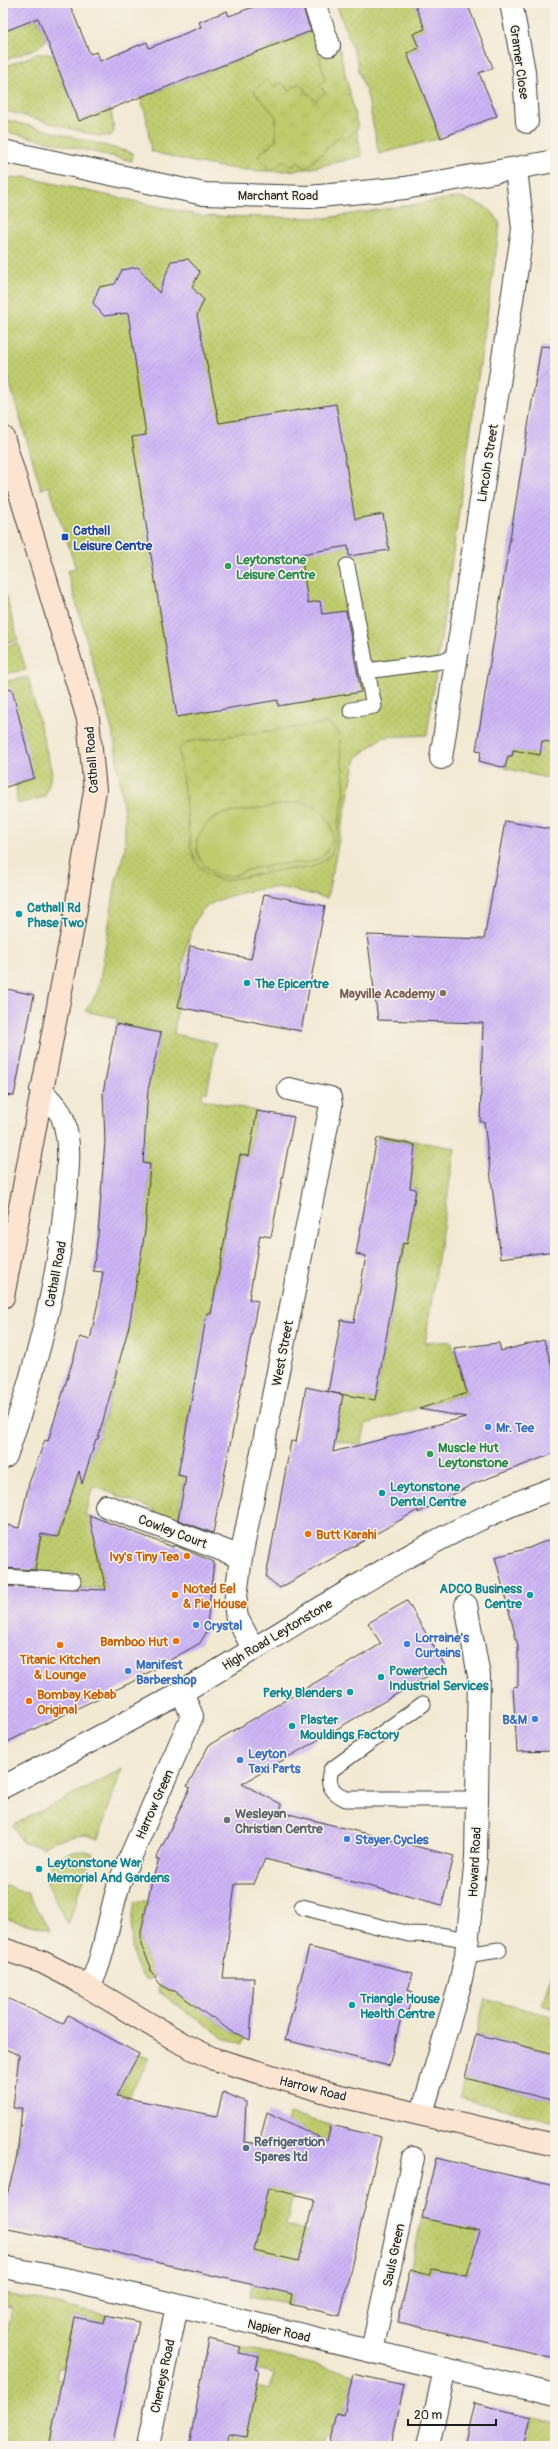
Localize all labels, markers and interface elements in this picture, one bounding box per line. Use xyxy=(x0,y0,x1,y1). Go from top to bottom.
street label: Gramer Close xyxy=(506,24,532,101)
street label: Marchant Road xyxy=(238,188,318,204)
street label: Lincoln Street xyxy=(474,422,502,503)
place label: Cathall Leisure Centre xyxy=(73,523,153,554)
marker: Cathall Leisure Centre xyxy=(60,532,70,542)
place label: Leytonstone Leisure Centre xyxy=(236,552,316,583)
marker: Leytonstone Leisure Centre xyxy=(223,561,233,571)
street label: Cathall Road xyxy=(82,726,102,794)
place label: Cathall Rd Phase Two xyxy=(27,900,84,931)
marker: Cathall Rd Phase Two xyxy=(14,909,24,919)
place label: The Epicentre xyxy=(254,976,329,992)
marker: The Epicentre xyxy=(242,978,252,988)
place label: Mayville Academy xyxy=(340,986,435,1002)
marker: Mayville Academy xyxy=(438,988,448,998)
street label: Cathall Road xyxy=(42,1240,70,1309)
street label: West Street xyxy=(269,1318,297,1387)
place label: Mr. Tee xyxy=(496,1420,535,1436)
marker: Mr. Tee xyxy=(483,1422,493,1432)
place label: Muscle Hut Leytonstone xyxy=(438,1440,509,1471)
marker: Muscle Hut Leytonstone xyxy=(425,1449,435,1459)
place label: Leytonstone Dental Centre xyxy=(390,1479,467,1510)
marker: Leytonstone Dental Centre xyxy=(377,1488,387,1498)
street label: Cowley Court xyxy=(136,1511,210,1553)
place label: Butt Karahi xyxy=(316,1527,377,1543)
marker: Butt Karahi xyxy=(303,1529,313,1539)
place label: Ivy's Tiny Tea xyxy=(109,1549,179,1565)
marker: Ivy's Tiny Tea xyxy=(182,1551,192,1561)
place label: Noted Eel & Pie House xyxy=(183,1581,247,1612)
place label: ADCO Business Centre xyxy=(440,1581,523,1612)
marker: Noted Eel & Pie House xyxy=(170,1590,180,1600)
marker: ADCO Business Centre xyxy=(525,1590,535,1600)
street label: High Road Leytonstone xyxy=(219,1595,336,1674)
place label: Crystal xyxy=(204,1618,242,1634)
marker: Crystal xyxy=(191,1620,201,1630)
place label: Lorraine's Curtains xyxy=(415,1630,469,1661)
place label: Bamboo Hut xyxy=(100,1634,169,1650)
marker: Bamboo Hut xyxy=(171,1636,181,1646)
marker: Lorraine's Curtains xyxy=(402,1639,412,1649)
marker: Titanic Kitchen & Lounge xyxy=(55,1640,65,1650)
place label: Titanic Kitchen & Lounge xyxy=(18,1652,101,1683)
place label: Manifest Barbershop xyxy=(136,1657,197,1688)
place label: Powertech Industrial Services xyxy=(389,1663,489,1694)
marker: Manifest Barbershop xyxy=(123,1666,133,1676)
marker: Powertech Industrial Services xyxy=(376,1672,386,1682)
place label: Perky Blenders xyxy=(263,1685,342,1701)
place label: Bombay Kebab Original xyxy=(37,1687,117,1718)
marker: Perky Blenders xyxy=(345,1687,355,1697)
marker: Bombay Kebab Original xyxy=(24,1696,34,1706)
place label: Plaster Mouldings Factory xyxy=(300,1712,400,1743)
place label: B&M xyxy=(502,1712,527,1728)
marker: B&M xyxy=(530,1714,540,1724)
marker: Plaster Mouldings Factory xyxy=(287,1721,297,1731)
place label: Leyton Taxi Parts xyxy=(247,1746,301,1777)
marker: Leyton Taxi Parts xyxy=(235,1755,245,1765)
street label: Harrow Green xyxy=(132,1767,177,1842)
place label: Wesleyan Christian Centre xyxy=(235,1806,323,1837)
marker: Wesleyan Christian Centre xyxy=(222,1815,232,1825)
street label: Howard Road xyxy=(465,1826,485,1898)
place label: Stayer Cycles xyxy=(355,1832,429,1848)
marker: Stayer Cycles xyxy=(342,1834,352,1844)
place label: Leytonstone War Memorial And Gardens xyxy=(47,1855,170,1886)
marker: Leytonstone War Memorial And Gardens xyxy=(34,1864,44,1874)
place label: Triangle House Health Centre xyxy=(359,1991,440,2022)
marker: Triangle House Health Centre xyxy=(347,2000,357,2010)
street label: Harrow Road xyxy=(278,2073,348,2105)
place label: Refrigeration Spares ltd xyxy=(254,2134,326,2165)
marker: Refrigeration Spares ltd xyxy=(241,2143,251,2153)
street label: Sauls Green xyxy=(379,2222,409,2288)
street label: Napier Road xyxy=(246,2316,312,2346)
street label: Cheneys Road xyxy=(147,2338,179,2415)
scale bar xyxy=(408,2401,496,2427)
text: 20 m xyxy=(414,2408,443,2423)

